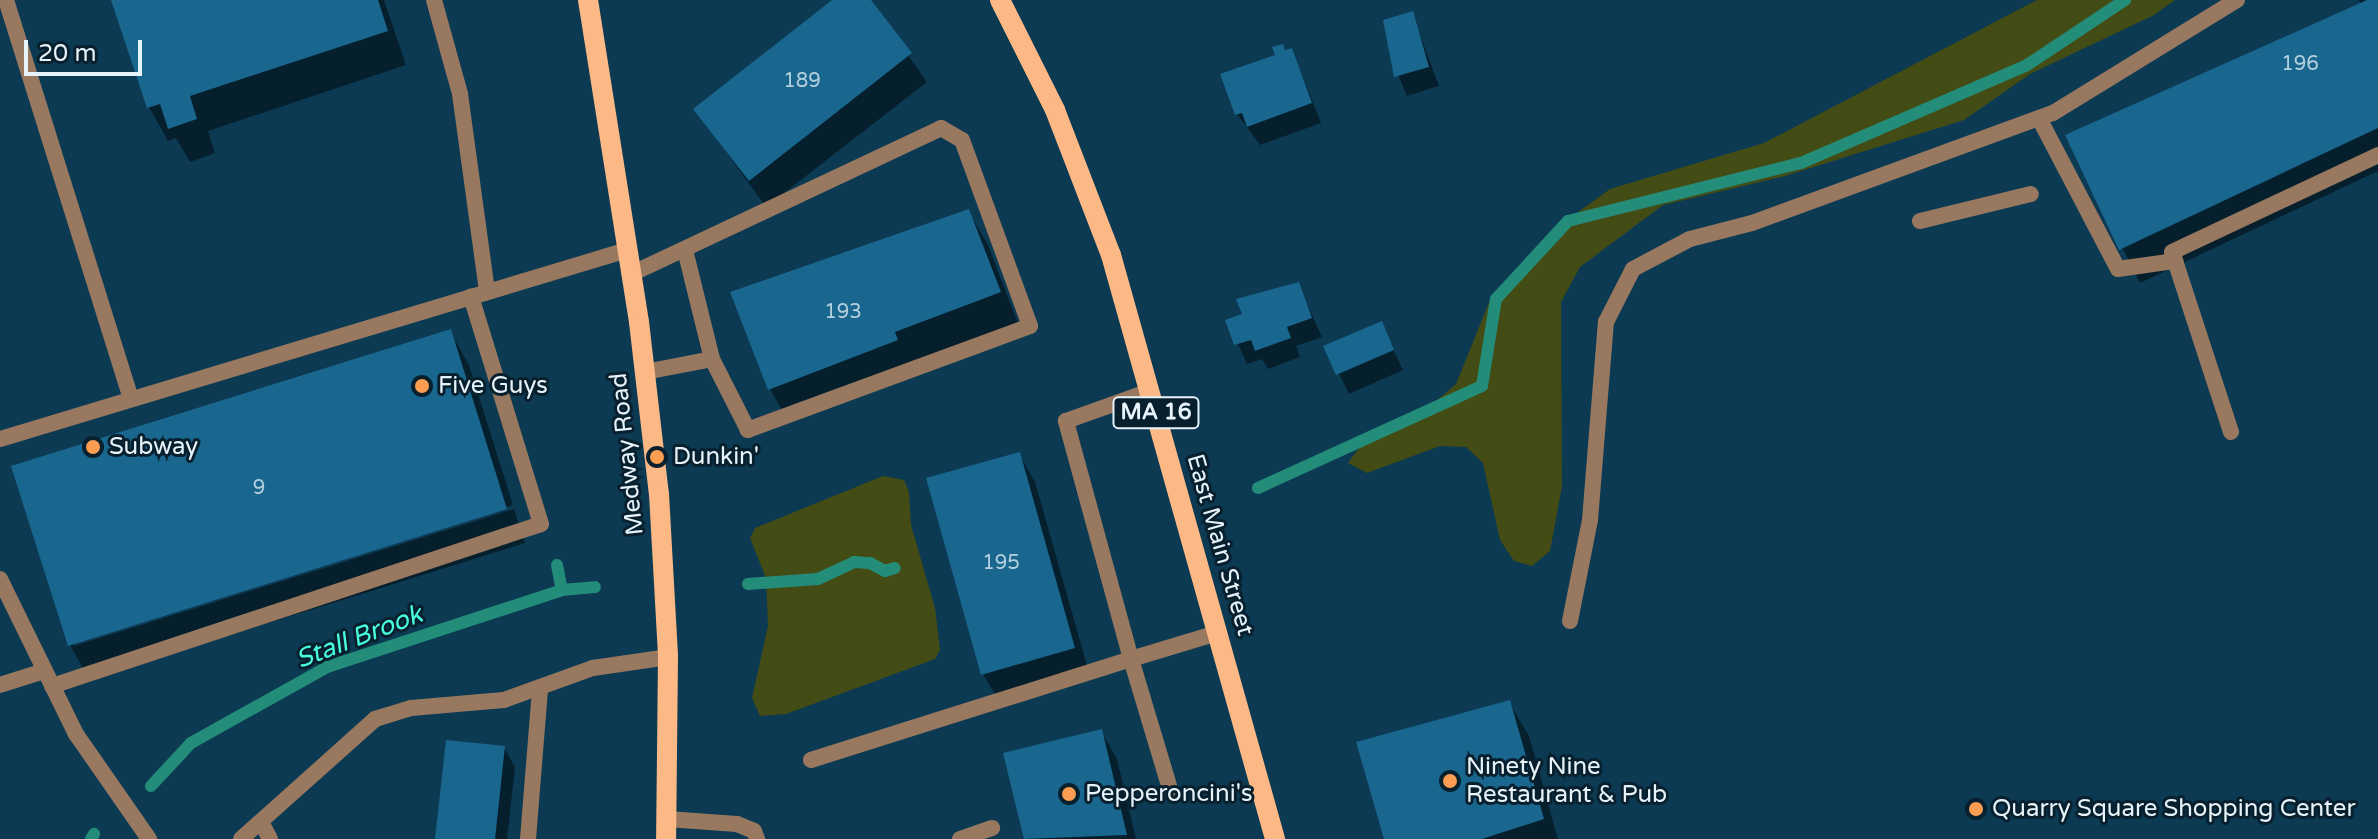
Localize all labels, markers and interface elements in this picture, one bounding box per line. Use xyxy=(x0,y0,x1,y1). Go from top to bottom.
scale bar xyxy=(28,24,146,74)
text: 20 m xyxy=(38,39,96,68)
house number: 196 xyxy=(2281,52,2319,76)
house number: 189 xyxy=(783,69,821,93)
house number: 193 xyxy=(824,300,862,324)
street label: Medway Road xyxy=(604,371,650,537)
place label: Five Guys xyxy=(438,372,548,400)
marker: Five Guys xyxy=(413,377,431,395)
road number: MA 16 xyxy=(1112,395,1200,431)
place label: Subway xyxy=(109,433,198,461)
marker: Subway xyxy=(84,438,102,456)
place label: Dunkin' xyxy=(673,443,759,471)
marker: Dunkin' xyxy=(648,448,666,466)
street label: East Main Street xyxy=(1180,451,1260,639)
house number: 9 xyxy=(253,476,265,500)
house number: 195 xyxy=(982,551,1020,575)
water label: Stall Brook xyxy=(291,599,427,675)
place label: Ninety Nine Restaurant & Pub xyxy=(1466,753,1667,809)
marker: Ninety Nine Restaurant & Pub xyxy=(1441,772,1459,790)
place label: Pepperoncini's xyxy=(1085,780,1252,808)
marker: Pepperoncini's xyxy=(1060,785,1078,803)
place label: Quarry Square Shopping Center xyxy=(1992,795,2356,823)
marker: Quarry Square Shopping Center xyxy=(1967,800,1985,818)

